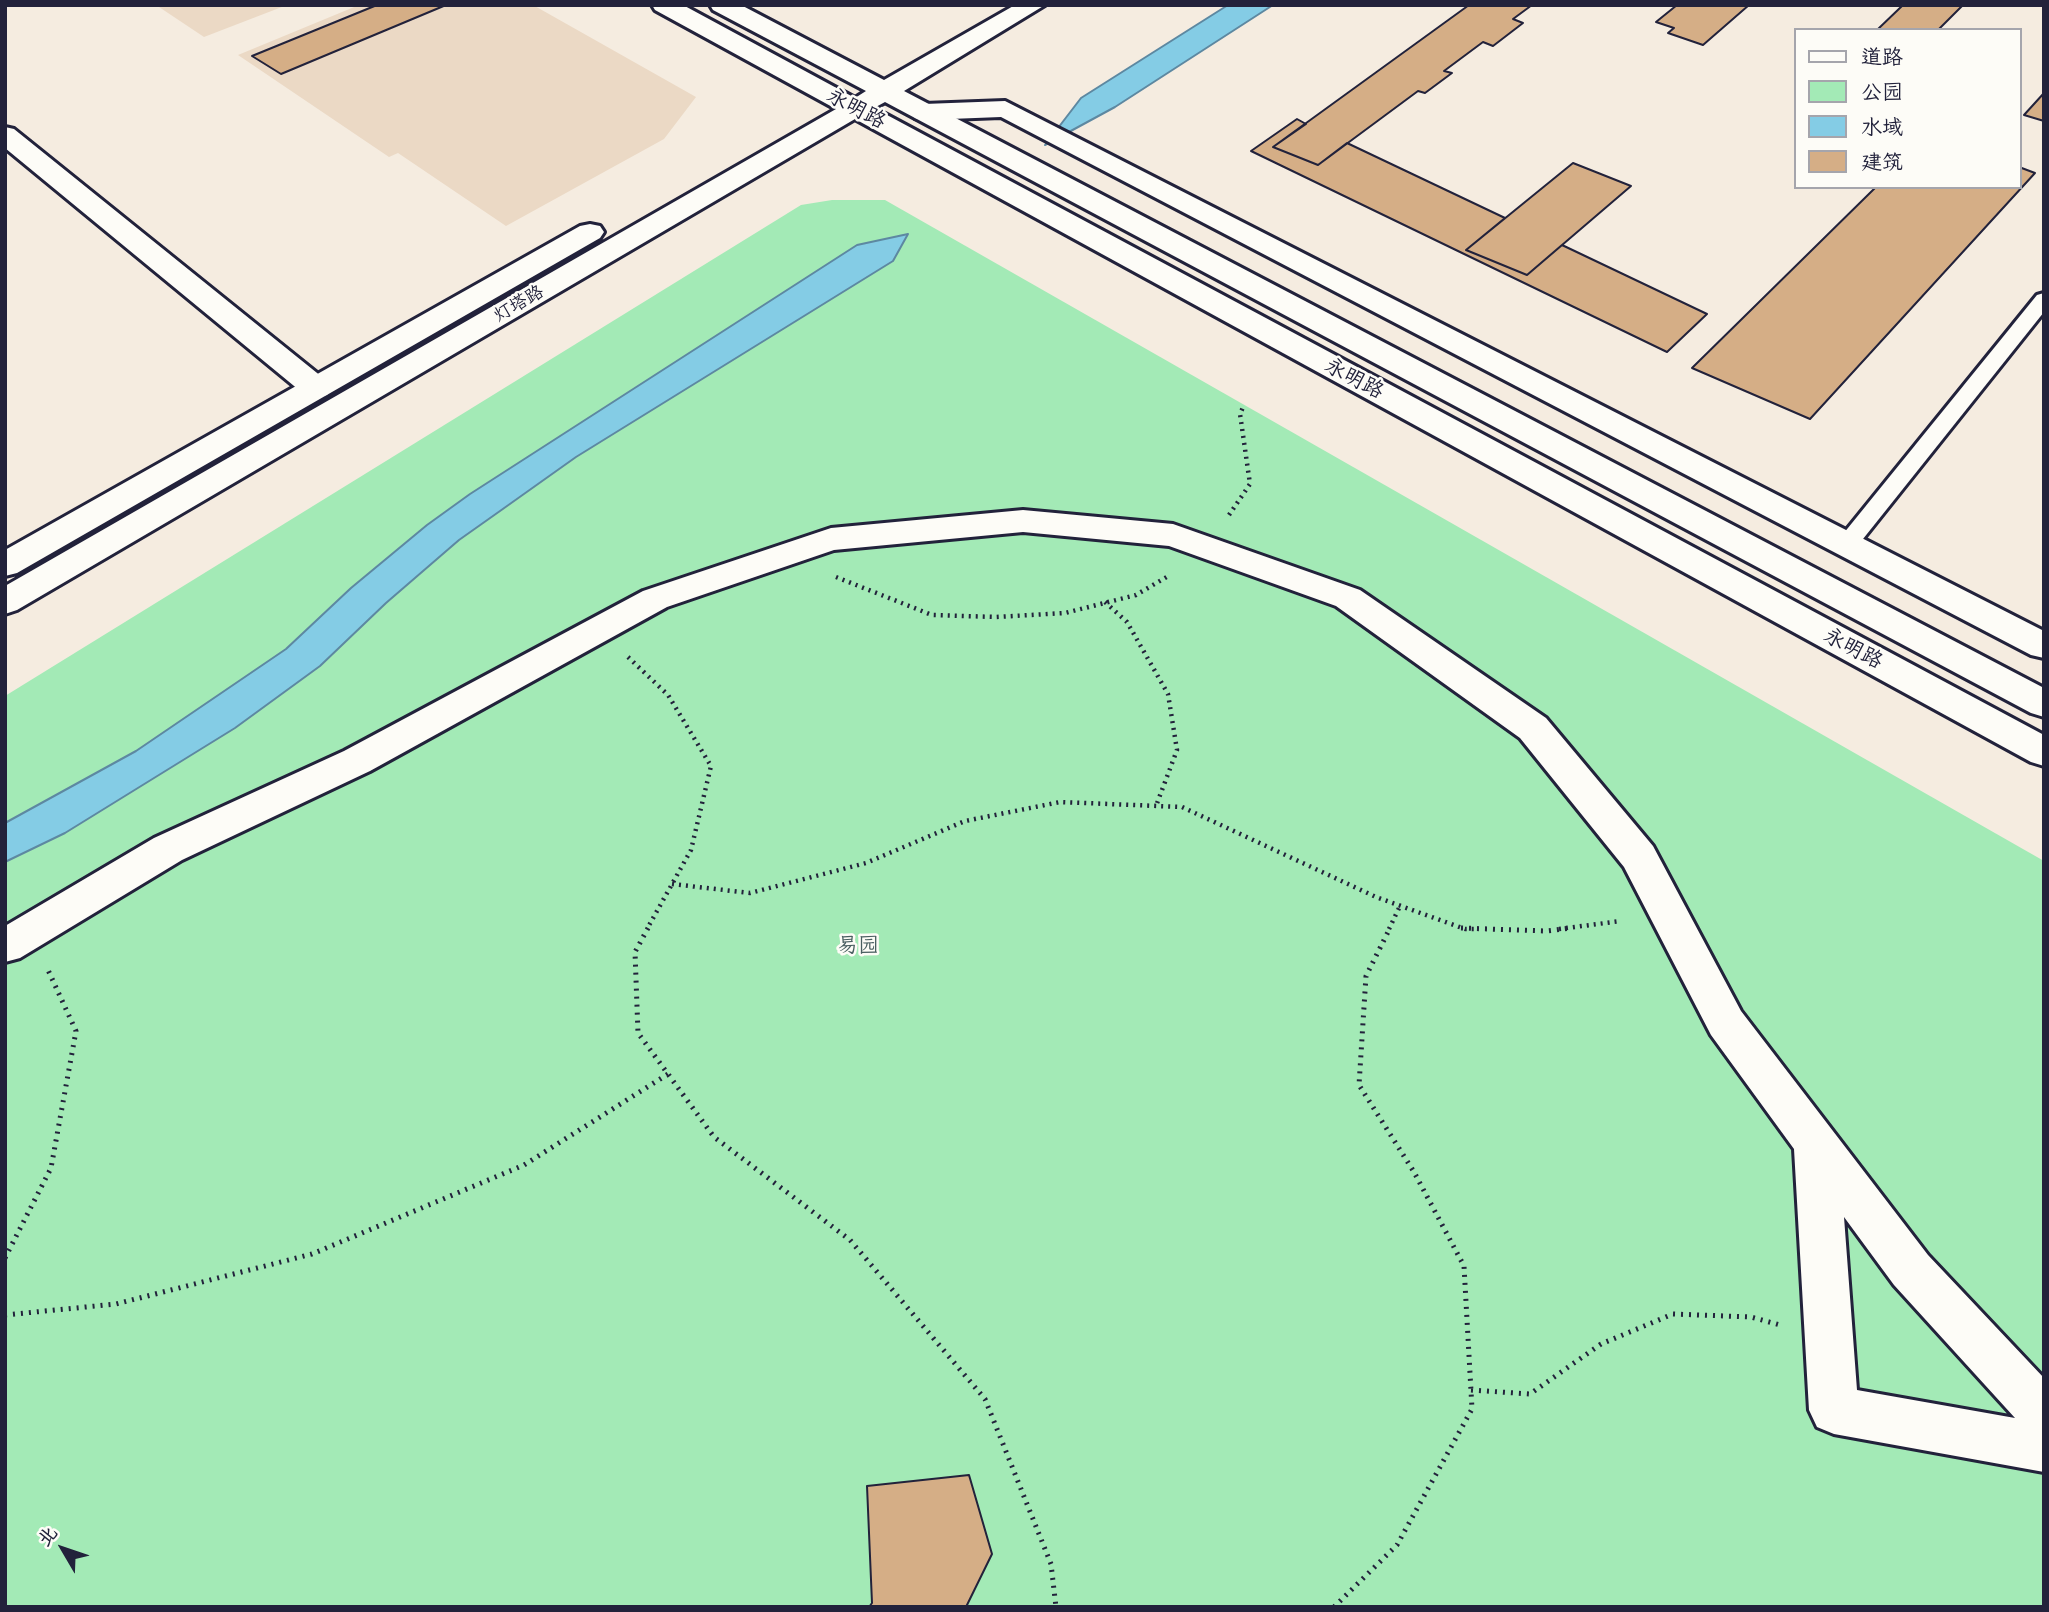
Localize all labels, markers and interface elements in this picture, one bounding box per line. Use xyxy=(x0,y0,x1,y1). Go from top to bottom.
legend xyxy=(1794,28,2021,189)
text: 道路 xyxy=(1861,42,1903,71)
text: 公园 xyxy=(1861,77,1903,106)
street label: 永明路 xyxy=(822,83,890,135)
text: 水域 xyxy=(1861,112,1903,141)
text: 建筑 xyxy=(1861,147,1903,176)
street label: 灯塔路 xyxy=(490,281,548,327)
street label: 永明路 xyxy=(1320,353,1388,405)
street label: 永明路 xyxy=(1819,623,1887,675)
park label: 易园 xyxy=(837,933,879,959)
north arrow xyxy=(28,1514,98,1584)
text: 北 xyxy=(31,1520,63,1551)

